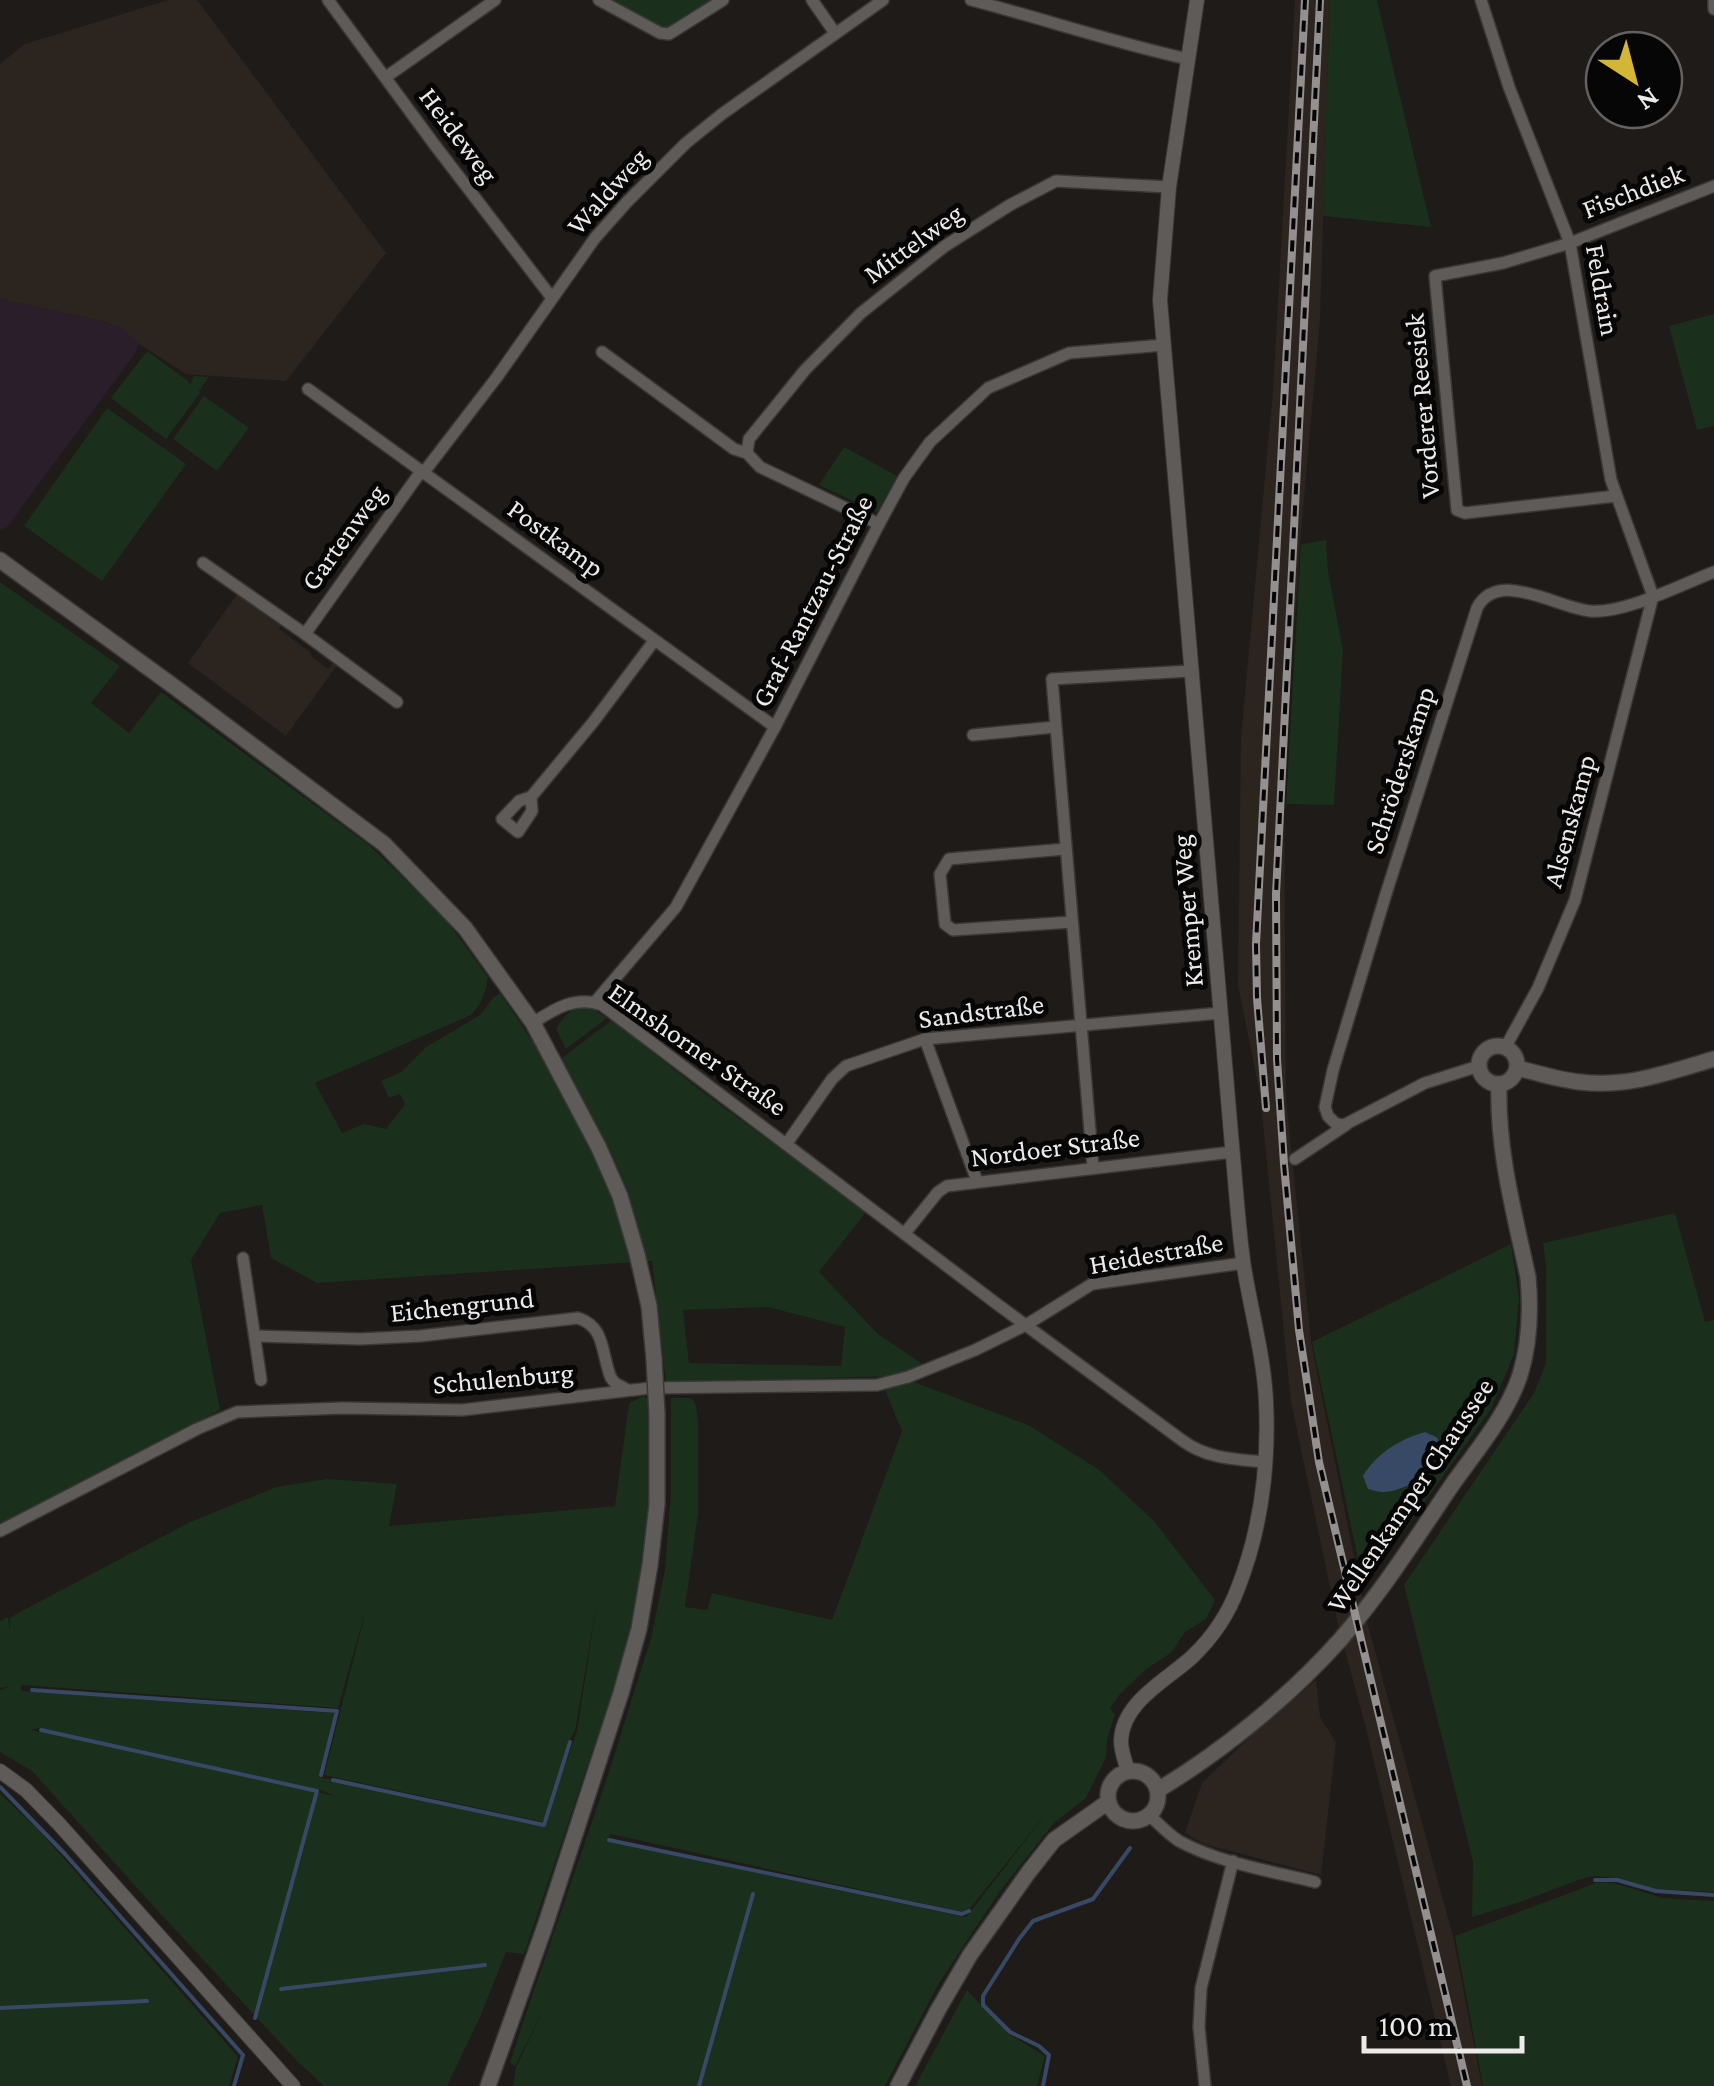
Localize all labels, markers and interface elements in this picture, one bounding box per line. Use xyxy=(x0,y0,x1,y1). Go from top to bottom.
north arrow xyxy=(1584,30,1684,130)
street label: Heideweg xyxy=(413,81,505,189)
text: N xyxy=(1632,82,1665,118)
street label: Waldweg xyxy=(560,141,654,241)
street label: Fischdiek xyxy=(1578,157,1689,225)
street label: Mittelweg xyxy=(857,196,969,289)
street label: Feldrain xyxy=(1580,242,1626,338)
street label: Vorderer Reesiek xyxy=(1398,312,1446,500)
street label: Gartenweg xyxy=(294,478,392,596)
street label: Graf-Rantzau-Straße xyxy=(745,490,879,712)
street label: Postkamp xyxy=(502,493,610,583)
street label: Schröderskamp xyxy=(1357,682,1441,858)
street label: Alsenskamp xyxy=(1536,751,1602,891)
street label: Kremper Weg xyxy=(1165,833,1209,988)
street label: Elmshorner Straße xyxy=(603,976,793,1122)
street label: Sandstraße xyxy=(916,988,1046,1034)
street label: Nordoer Straße xyxy=(969,1121,1141,1173)
street label: Heidestraße xyxy=(1087,1226,1225,1280)
street label: Eichengrund xyxy=(389,1282,536,1328)
street label: Schulenburg xyxy=(431,1356,575,1400)
street label: Wellenkamper Chaussee xyxy=(1320,1372,1500,1618)
scale bar xyxy=(1364,1991,1522,2053)
text: 100 m xyxy=(1379,2009,1453,2042)

